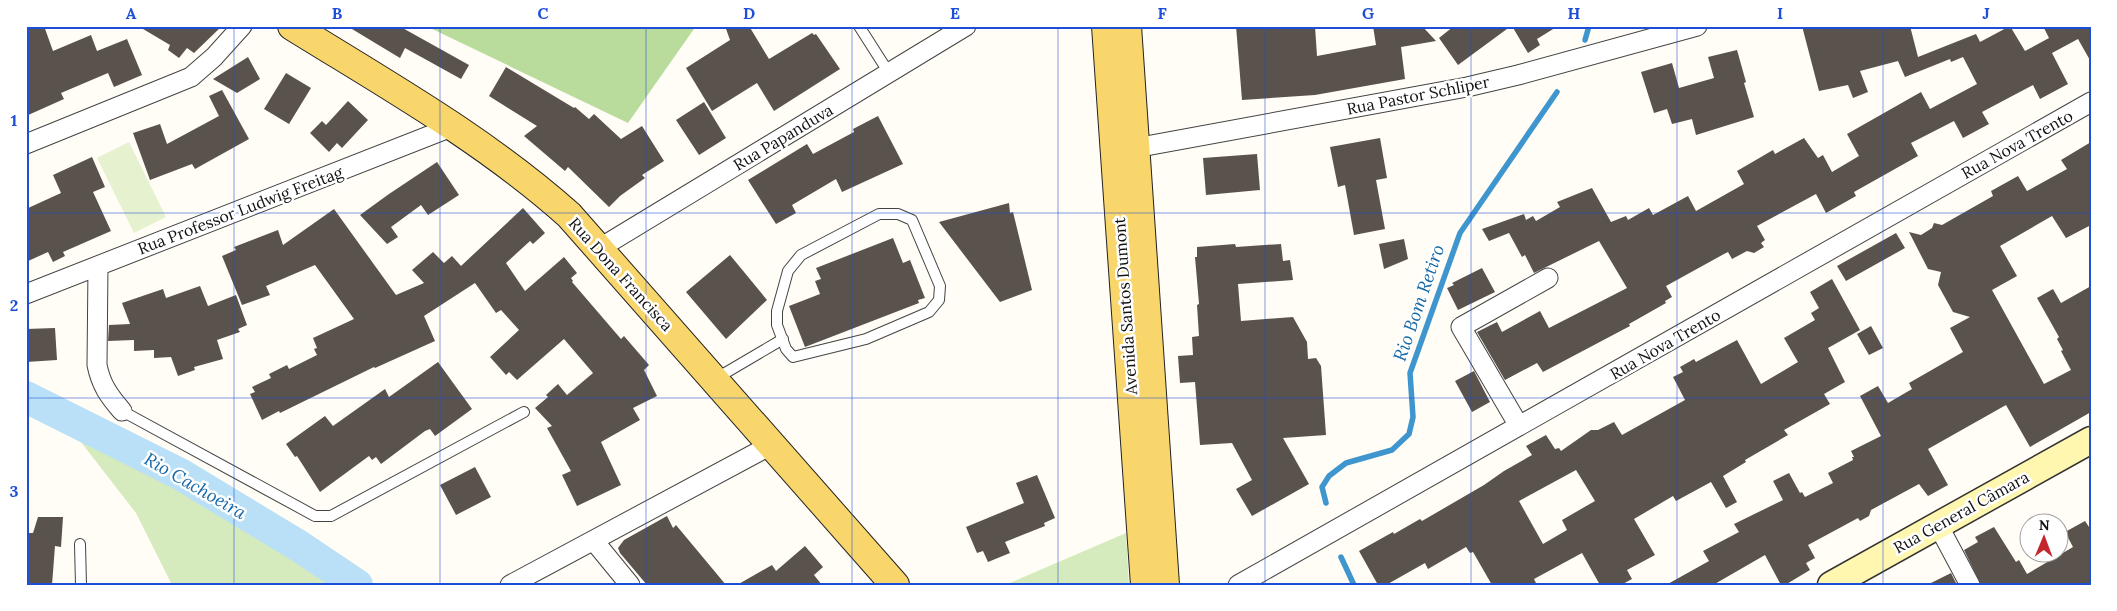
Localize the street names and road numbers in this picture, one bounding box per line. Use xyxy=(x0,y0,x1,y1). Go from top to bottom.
street label: Rua Pastor Schliper xyxy=(1345,71,1491,119)
street label: Rua Papanduva xyxy=(730,99,836,175)
street label: Rua Nova Trento xyxy=(1958,105,2076,183)
street label: Rua Professor Ludwig Freitag xyxy=(135,161,346,258)
street label: Rua Dona Francisca xyxy=(565,213,677,335)
street label: Avenida Santos Dumont xyxy=(1109,216,1141,396)
street label: Rua Nova Trento xyxy=(1606,304,1724,384)
street label: Rua General Câmara xyxy=(1890,466,2032,558)

